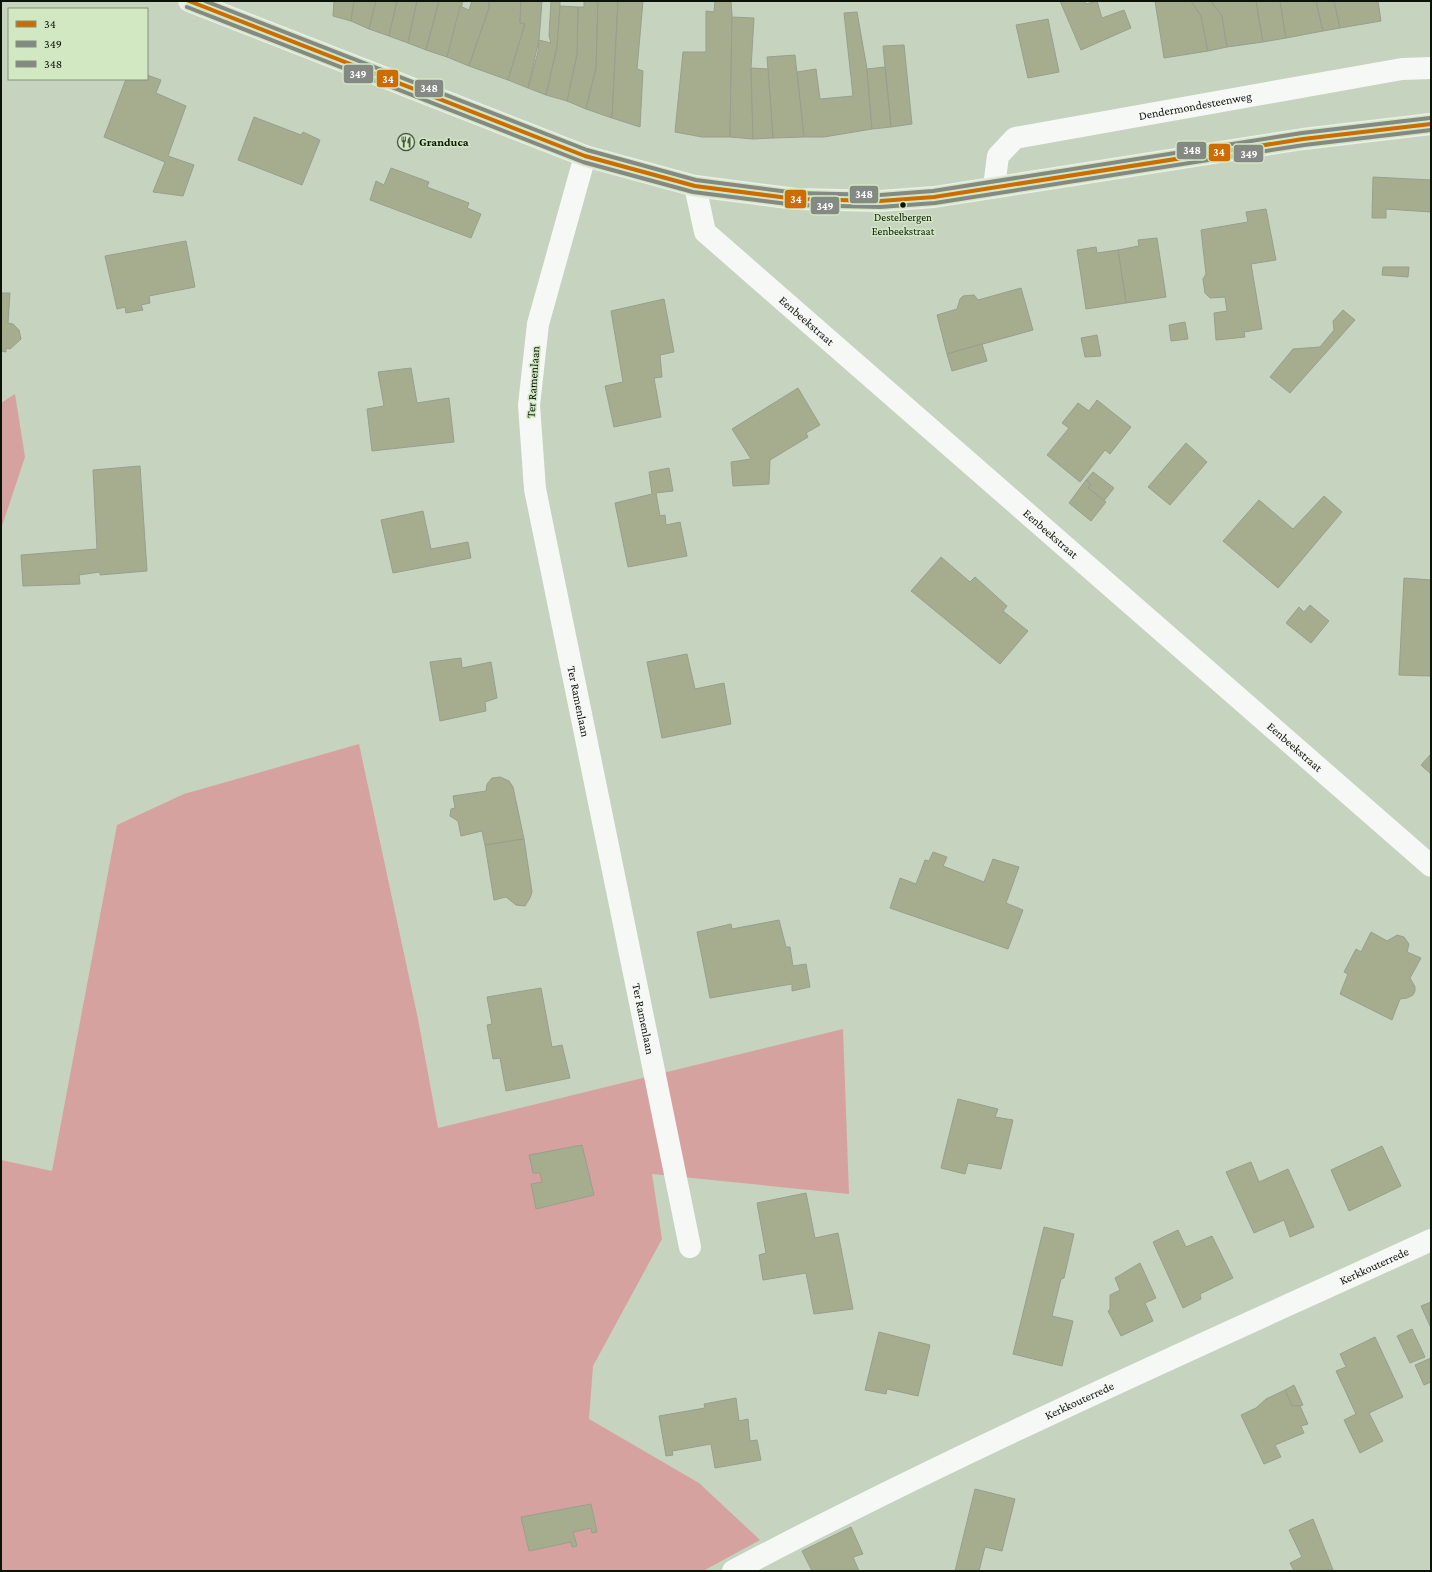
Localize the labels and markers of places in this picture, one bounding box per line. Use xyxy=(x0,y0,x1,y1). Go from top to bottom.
restaurant icon: Granduca xyxy=(396,132,416,152)
place label: Granduca xyxy=(419,135,469,149)
marker: Destelbergen Eenbeekstraat xyxy=(898,200,908,210)
place label: Destelbergen Eenbeekstraat xyxy=(872,211,935,237)

